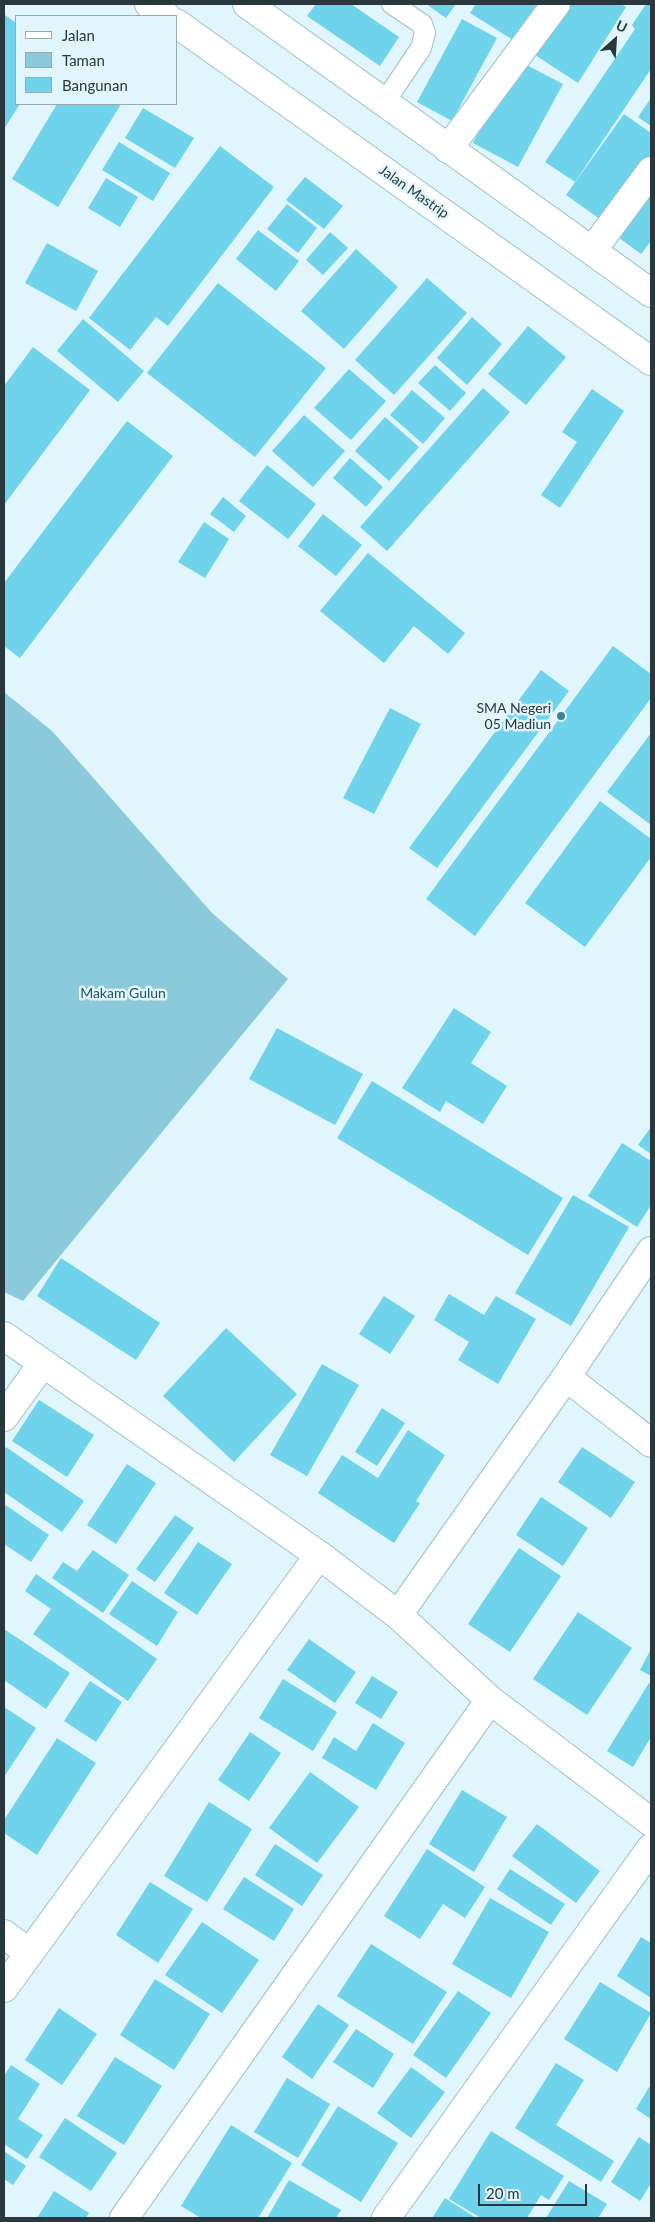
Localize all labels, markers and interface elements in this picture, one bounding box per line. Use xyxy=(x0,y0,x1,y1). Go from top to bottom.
legend xyxy=(15,15,178,105)
north arrow xyxy=(590,15,640,65)
text: U xyxy=(613,16,630,36)
text: Jalan xyxy=(62,26,95,44)
text: Taman xyxy=(62,51,105,69)
text: Bangunan xyxy=(62,76,128,94)
street label: Jalan Mastrip xyxy=(376,162,452,222)
place label: SMA Negeri 05 Madiun xyxy=(476,700,551,732)
marker: SMA Negeri 05 Madiun xyxy=(555,710,567,722)
park label: Makam Gulun xyxy=(80,985,166,1001)
scale bar xyxy=(480,2174,589,2206)
text: 20 m xyxy=(486,2184,520,2202)

